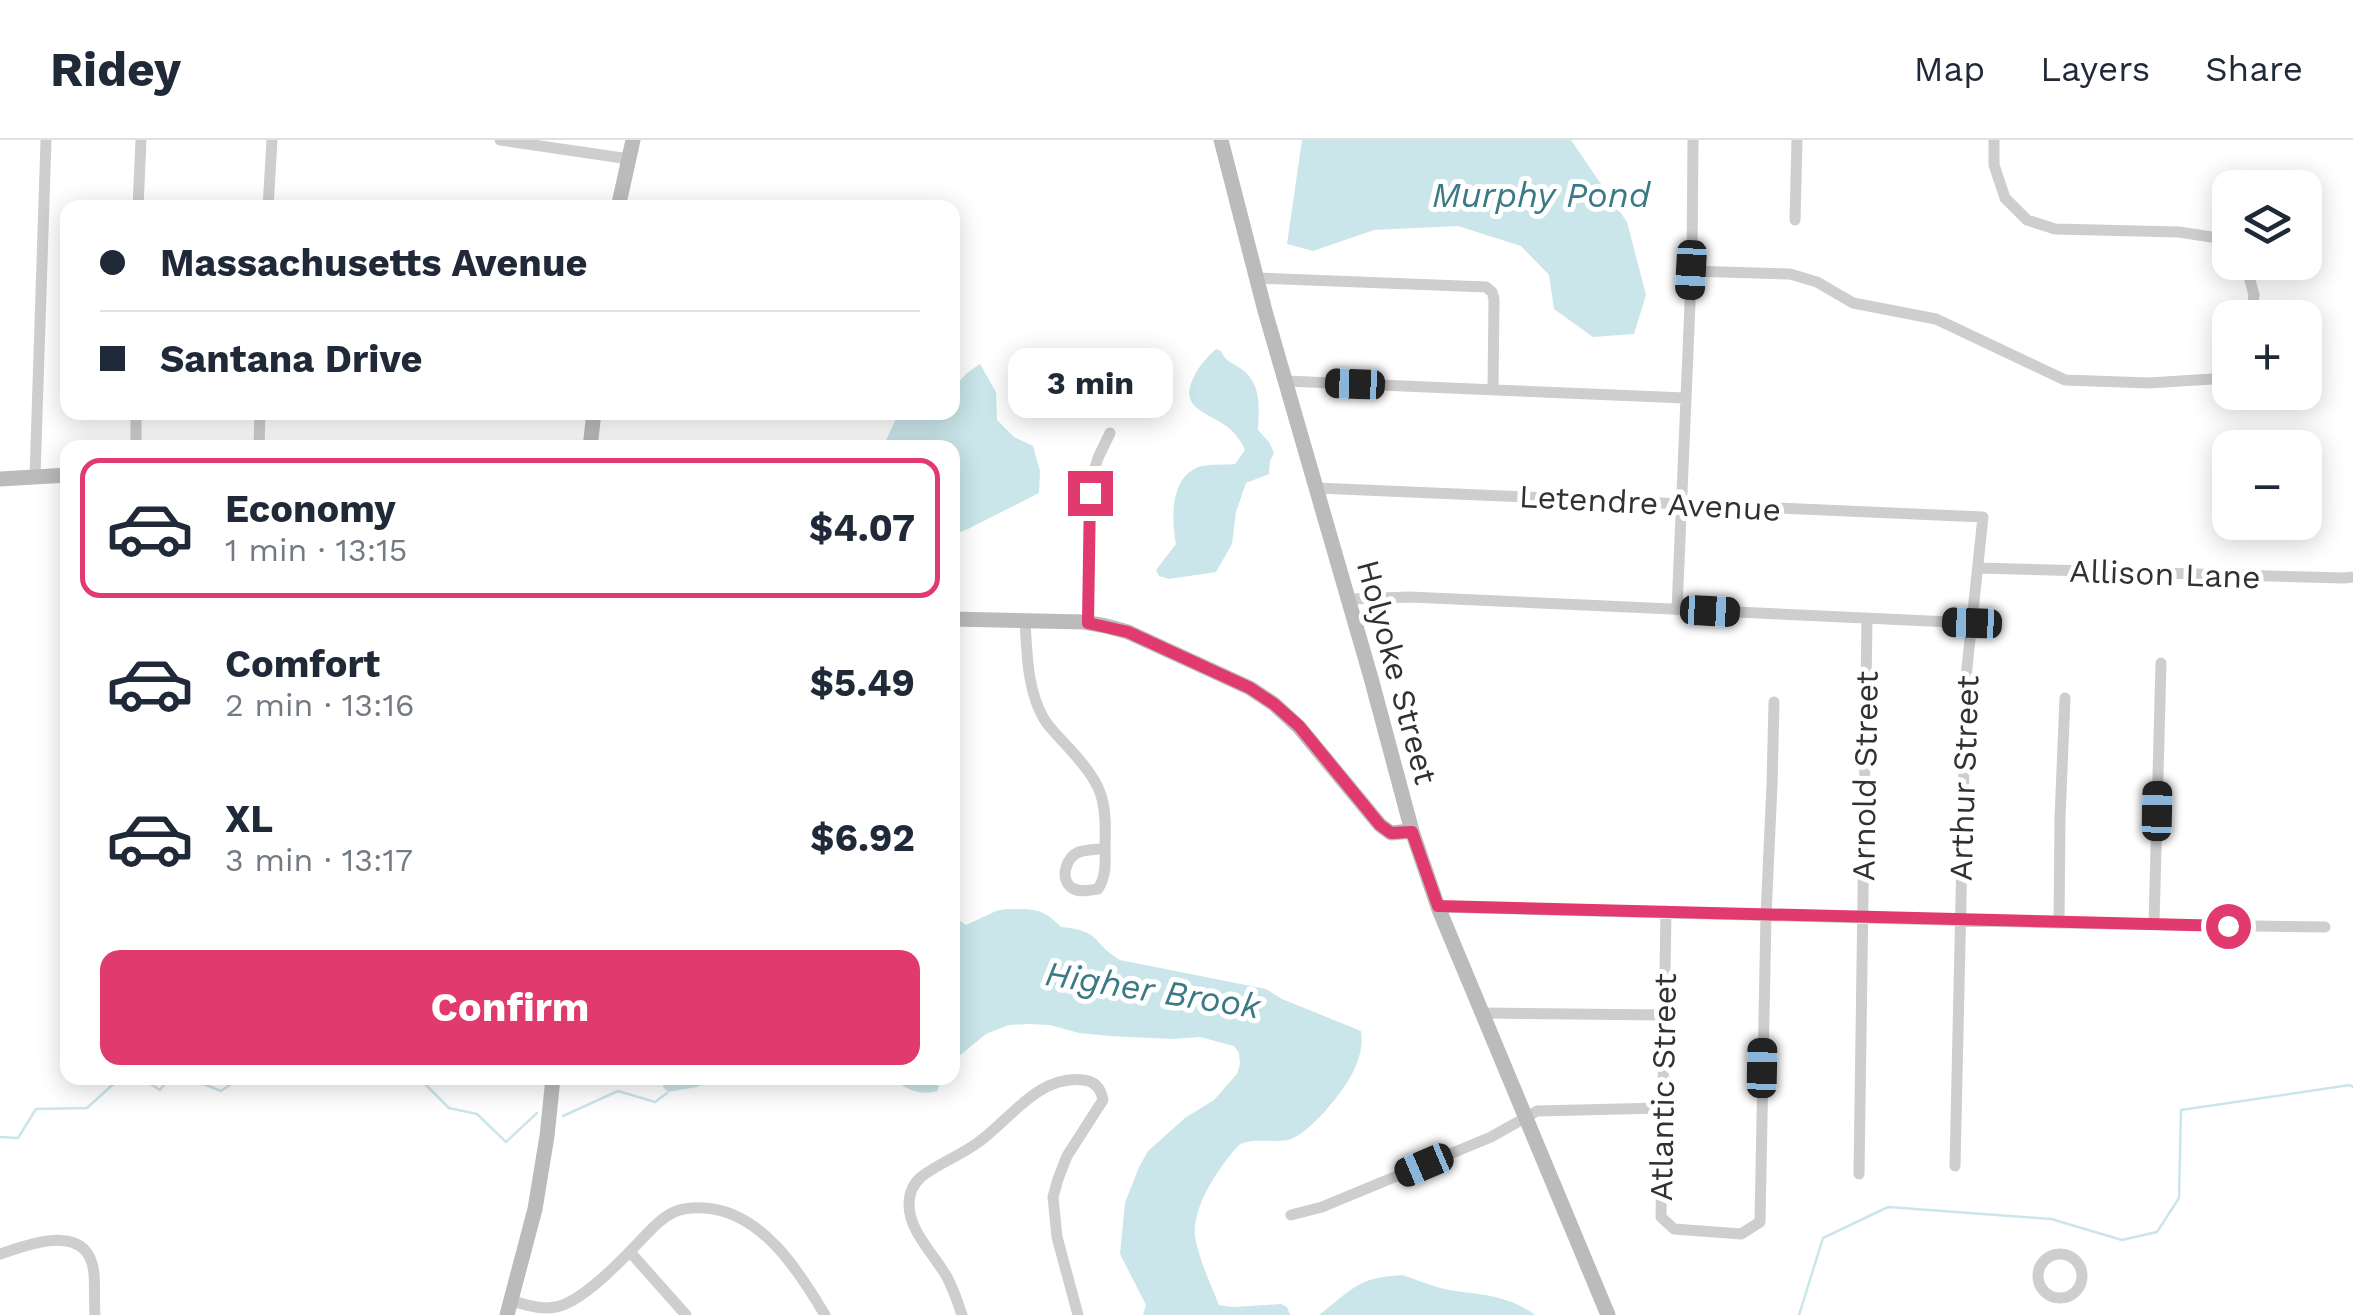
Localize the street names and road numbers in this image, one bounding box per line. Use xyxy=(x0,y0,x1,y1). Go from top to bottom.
street label: Letendre Avenue xyxy=(1518,477,1782,529)
street label: Allison Lane xyxy=(2069,552,2261,596)
street label: Holyoke Street xyxy=(1349,556,1445,788)
street label: Arnold Street xyxy=(1844,671,1886,881)
street label: Arthur Street xyxy=(1941,675,1987,881)
street label: Atlantic Street xyxy=(1642,973,1684,1201)

